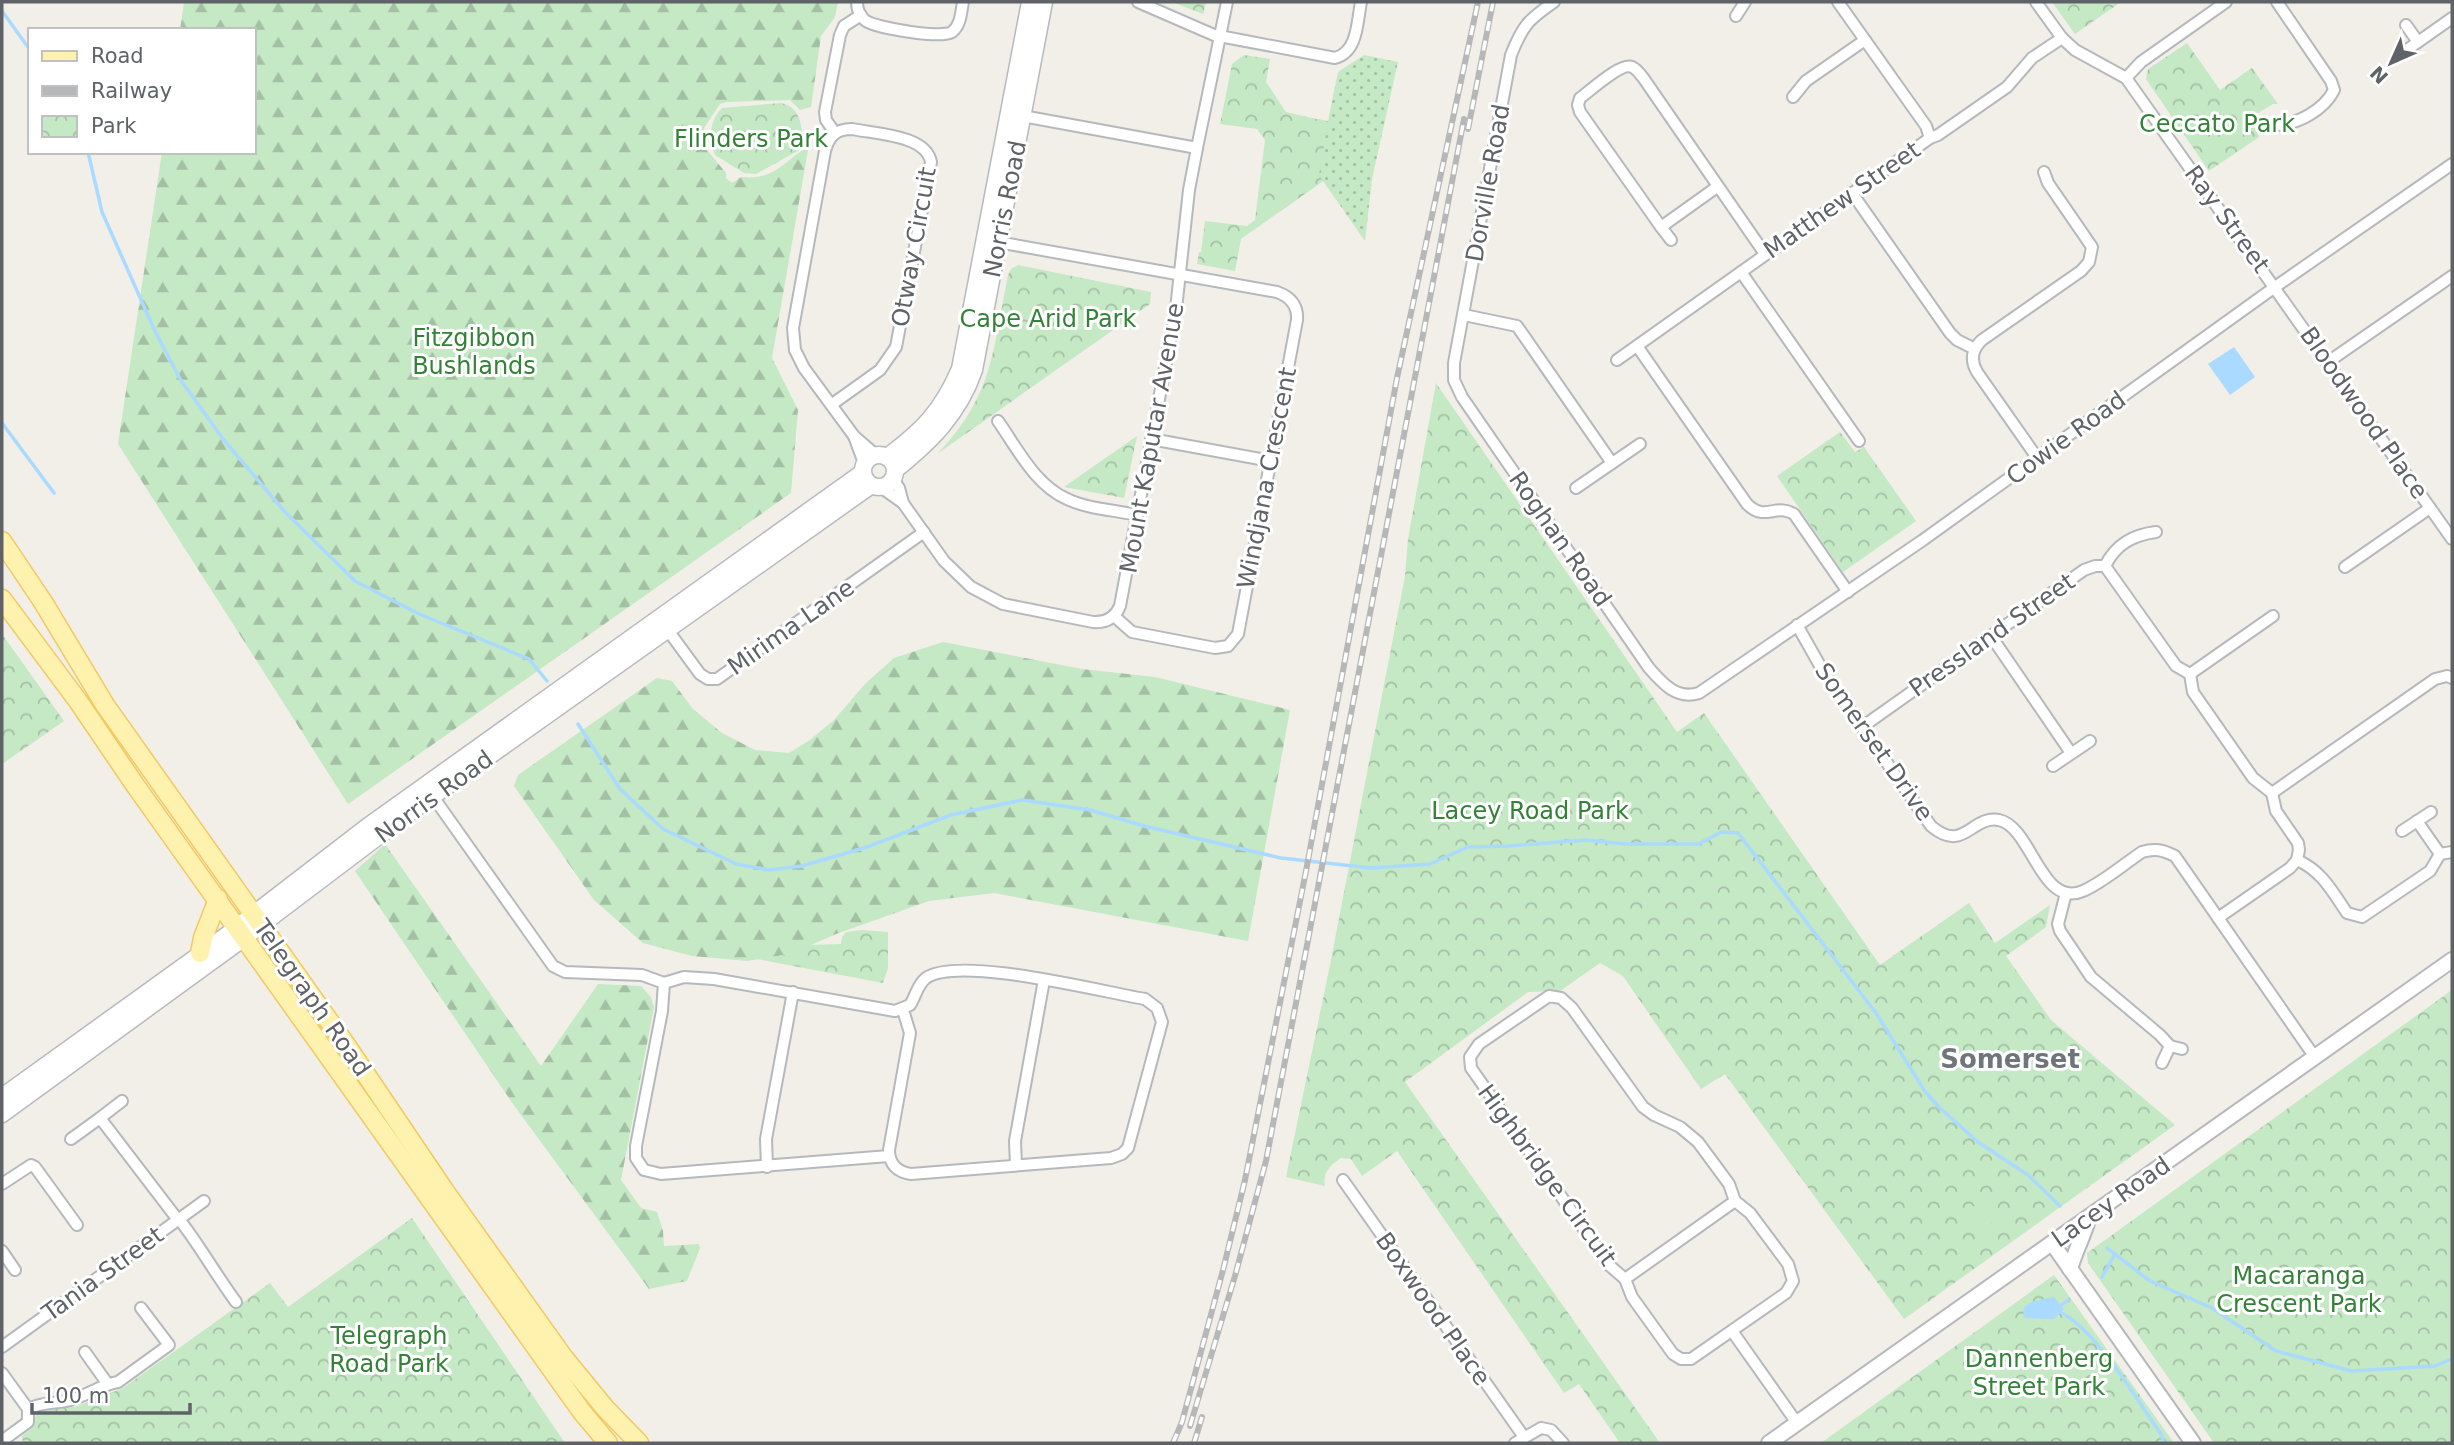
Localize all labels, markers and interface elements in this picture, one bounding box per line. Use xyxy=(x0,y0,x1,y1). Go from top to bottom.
legend xyxy=(28,28,256,154)
north arrow xyxy=(2356,28,2426,98)
text: Road xyxy=(91,44,144,68)
text: N xyxy=(2366,62,2392,88)
text: Railway xyxy=(91,79,172,103)
street label: Dorville Road xyxy=(1460,102,1516,264)
park label: Ceccato Park xyxy=(2139,110,2295,138)
text: Park xyxy=(91,114,137,138)
park label: Flinders Park xyxy=(674,125,828,153)
street label: Matthew Street xyxy=(1758,136,1926,264)
street label: Norris Road xyxy=(978,138,1032,280)
street label: Ray Street xyxy=(2179,160,2275,278)
street label: Otway Circuit xyxy=(886,165,942,329)
street label: Mount Kaputar Avenue xyxy=(1114,301,1190,575)
park label: Cape Arid Park xyxy=(960,305,1136,333)
street label: Bloodwood Place xyxy=(2294,322,2434,504)
park label: Fitzgibbon Bushlands xyxy=(412,324,536,380)
street label: Windjana Crescent xyxy=(1232,365,1302,591)
street label: Cowie Road xyxy=(2001,385,2131,491)
street label: Roghan Road xyxy=(1503,466,1617,612)
street label: Pressland Street xyxy=(1904,567,2080,703)
street label: Mirima Lane xyxy=(722,573,860,681)
street label: Somerset Drive xyxy=(1809,658,1939,826)
street label: Norris Road xyxy=(370,745,498,849)
park label: Lacey Road Park xyxy=(1431,797,1629,825)
street label: Telegraph Road xyxy=(247,913,376,1082)
district label: Somerset xyxy=(1940,1044,2080,1074)
street label: Highbridge Circuit xyxy=(1472,1079,1622,1271)
street label: Lacey Road xyxy=(2046,1151,2176,1253)
street label: Tania Street xyxy=(36,1221,169,1328)
street label: Boxwood Place xyxy=(1370,1227,1496,1391)
park label: Macaranga Crescent Park xyxy=(2216,1262,2382,1318)
park label: Telegraph Road Park xyxy=(329,1322,449,1378)
park label: Dannenberg Street Park xyxy=(1965,1345,2113,1401)
scale bar xyxy=(32,1372,189,1416)
text: 100 m xyxy=(42,1384,109,1408)

